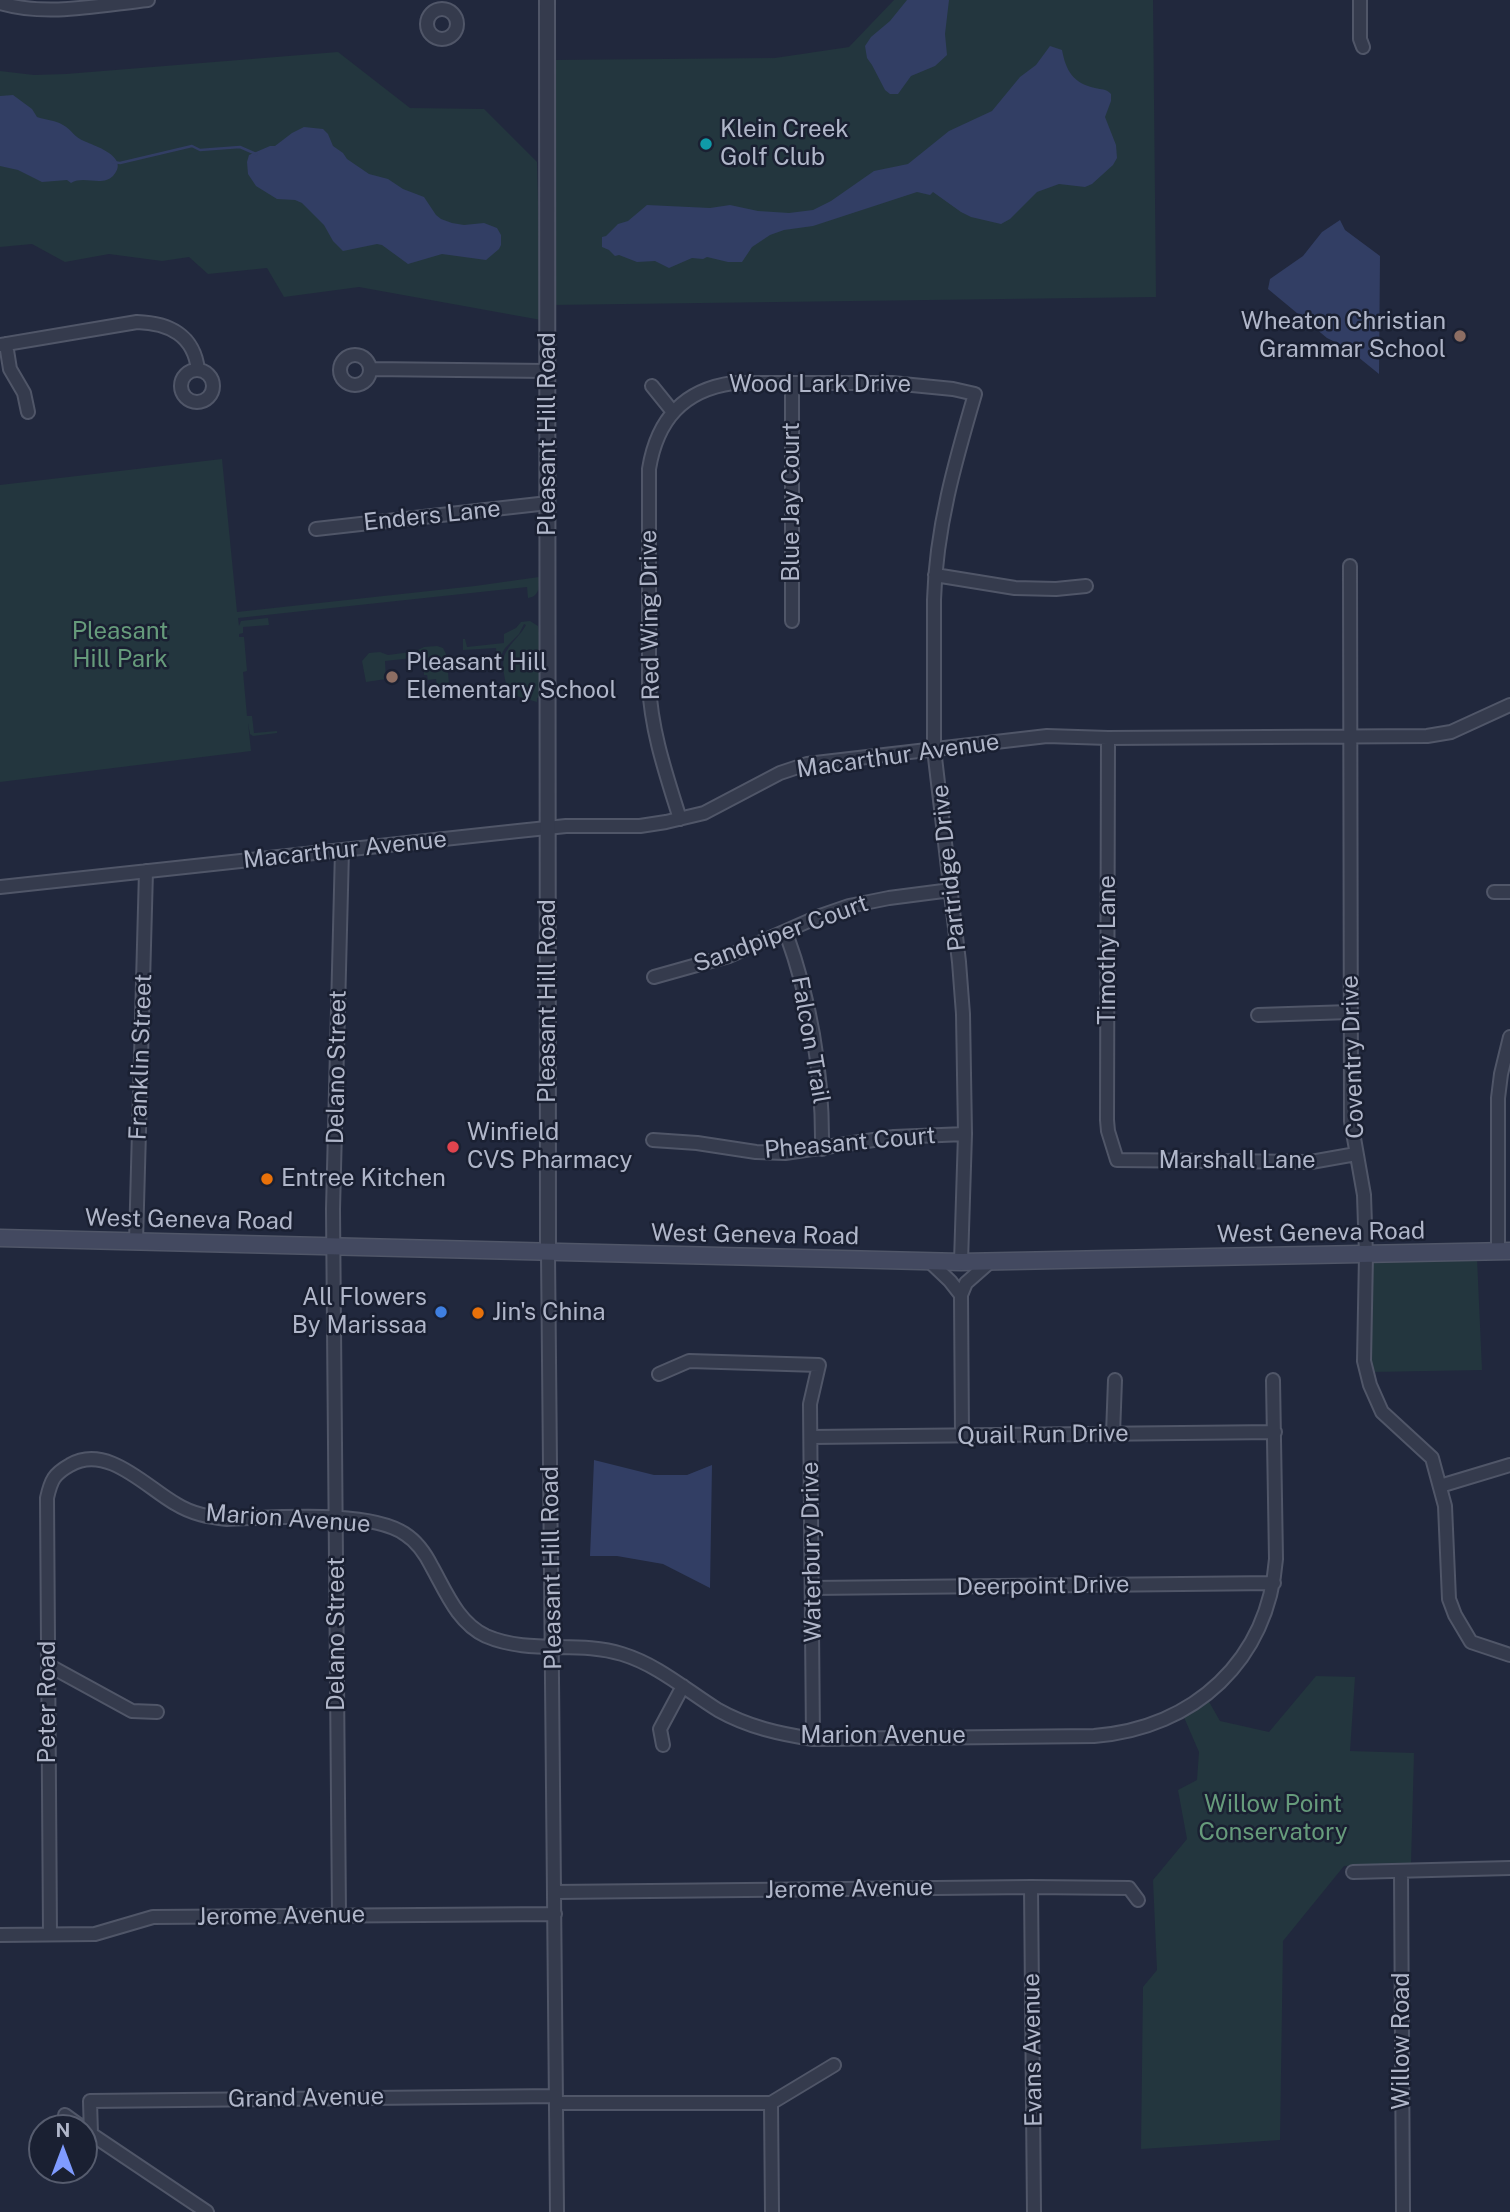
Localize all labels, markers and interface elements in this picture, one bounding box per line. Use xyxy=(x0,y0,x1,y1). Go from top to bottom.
place label: Klein Creek Golf Club xyxy=(720,116,849,172)
marker: Klein Creek Golf Club xyxy=(698,136,714,152)
place label: Wheaton Christian Grammar School xyxy=(1241,308,1446,364)
marker: Wheaton Christian Grammar School xyxy=(1452,328,1468,344)
street label: Pleasant Hill Road xyxy=(534,332,562,536)
street label: Wood Lark Drive xyxy=(729,371,911,399)
street label: Blue Jay Court xyxy=(778,422,806,582)
street label: Enders Lane xyxy=(362,494,502,538)
street label: Red Wing Drive xyxy=(634,529,666,701)
park label: Pleasant Hill Park xyxy=(72,618,168,674)
place label: Pleasant Hill Elementary School xyxy=(406,649,617,705)
marker: Pleasant Hill Elementary School xyxy=(384,669,400,685)
street label: Macarthur Avenue xyxy=(795,728,1001,784)
street label: Partridge Drive xyxy=(926,783,972,953)
street label: Macarthur Avenue xyxy=(242,825,448,875)
street label: Timothy Lane xyxy=(1094,875,1122,1025)
street label: Sandpiper Court xyxy=(690,889,872,979)
street label: Pleasant Hill Road xyxy=(534,899,562,1103)
street label: Franklin Street xyxy=(124,973,158,1141)
street label: Falcon Trail xyxy=(785,974,835,1106)
street label: Coventry Drive xyxy=(1336,975,1370,1139)
street label: Delano Street xyxy=(321,990,353,1144)
place label: Winfield CVS Pharmacy xyxy=(467,1119,632,1175)
street label: Pheasant Court xyxy=(763,1121,937,1165)
marker: Winfield CVS Pharmacy xyxy=(445,1139,461,1155)
street label: Marshall Lane xyxy=(1158,1147,1316,1175)
place label: Entree Kitchen xyxy=(281,1165,446,1193)
marker: Entree Kitchen xyxy=(259,1171,275,1187)
street label: West Geneva Road xyxy=(85,1204,293,1236)
street label: West Geneva Road xyxy=(1217,1217,1425,1249)
street label: West Geneva Road xyxy=(651,1219,859,1251)
place label: All Flowers By Marissaa xyxy=(292,1284,427,1340)
place label: Jin's China xyxy=(492,1299,606,1327)
marker: All Flowers By Marissaa xyxy=(433,1304,449,1320)
marker: Jin's China xyxy=(470,1305,486,1321)
street label: Quail Run Drive xyxy=(957,1419,1129,1451)
street label: Waterbury Drive xyxy=(796,1461,828,1643)
street label: Pleasant Hill Road xyxy=(536,1466,568,1670)
street label: Marion Avenue xyxy=(204,1499,372,1539)
street label: Delano Street xyxy=(323,1557,351,1711)
street label: Deerpoint Drive xyxy=(956,1570,1130,1602)
street label: Peter Road xyxy=(34,1641,62,1763)
street label: Marion Avenue xyxy=(800,1722,966,1750)
park label: Willow Point Conservatory xyxy=(1199,1791,1347,1847)
street label: Jerome Avenue xyxy=(765,1873,933,1905)
street label: Jerome Avenue xyxy=(197,1900,365,1932)
street label: Willow Road xyxy=(1388,1972,1416,2110)
street label: Evans Avenue xyxy=(1017,1973,1049,2127)
street label: Grand Avenue xyxy=(228,2082,384,2114)
north arrow xyxy=(28,2114,98,2184)
text: N xyxy=(56,2119,70,2141)

